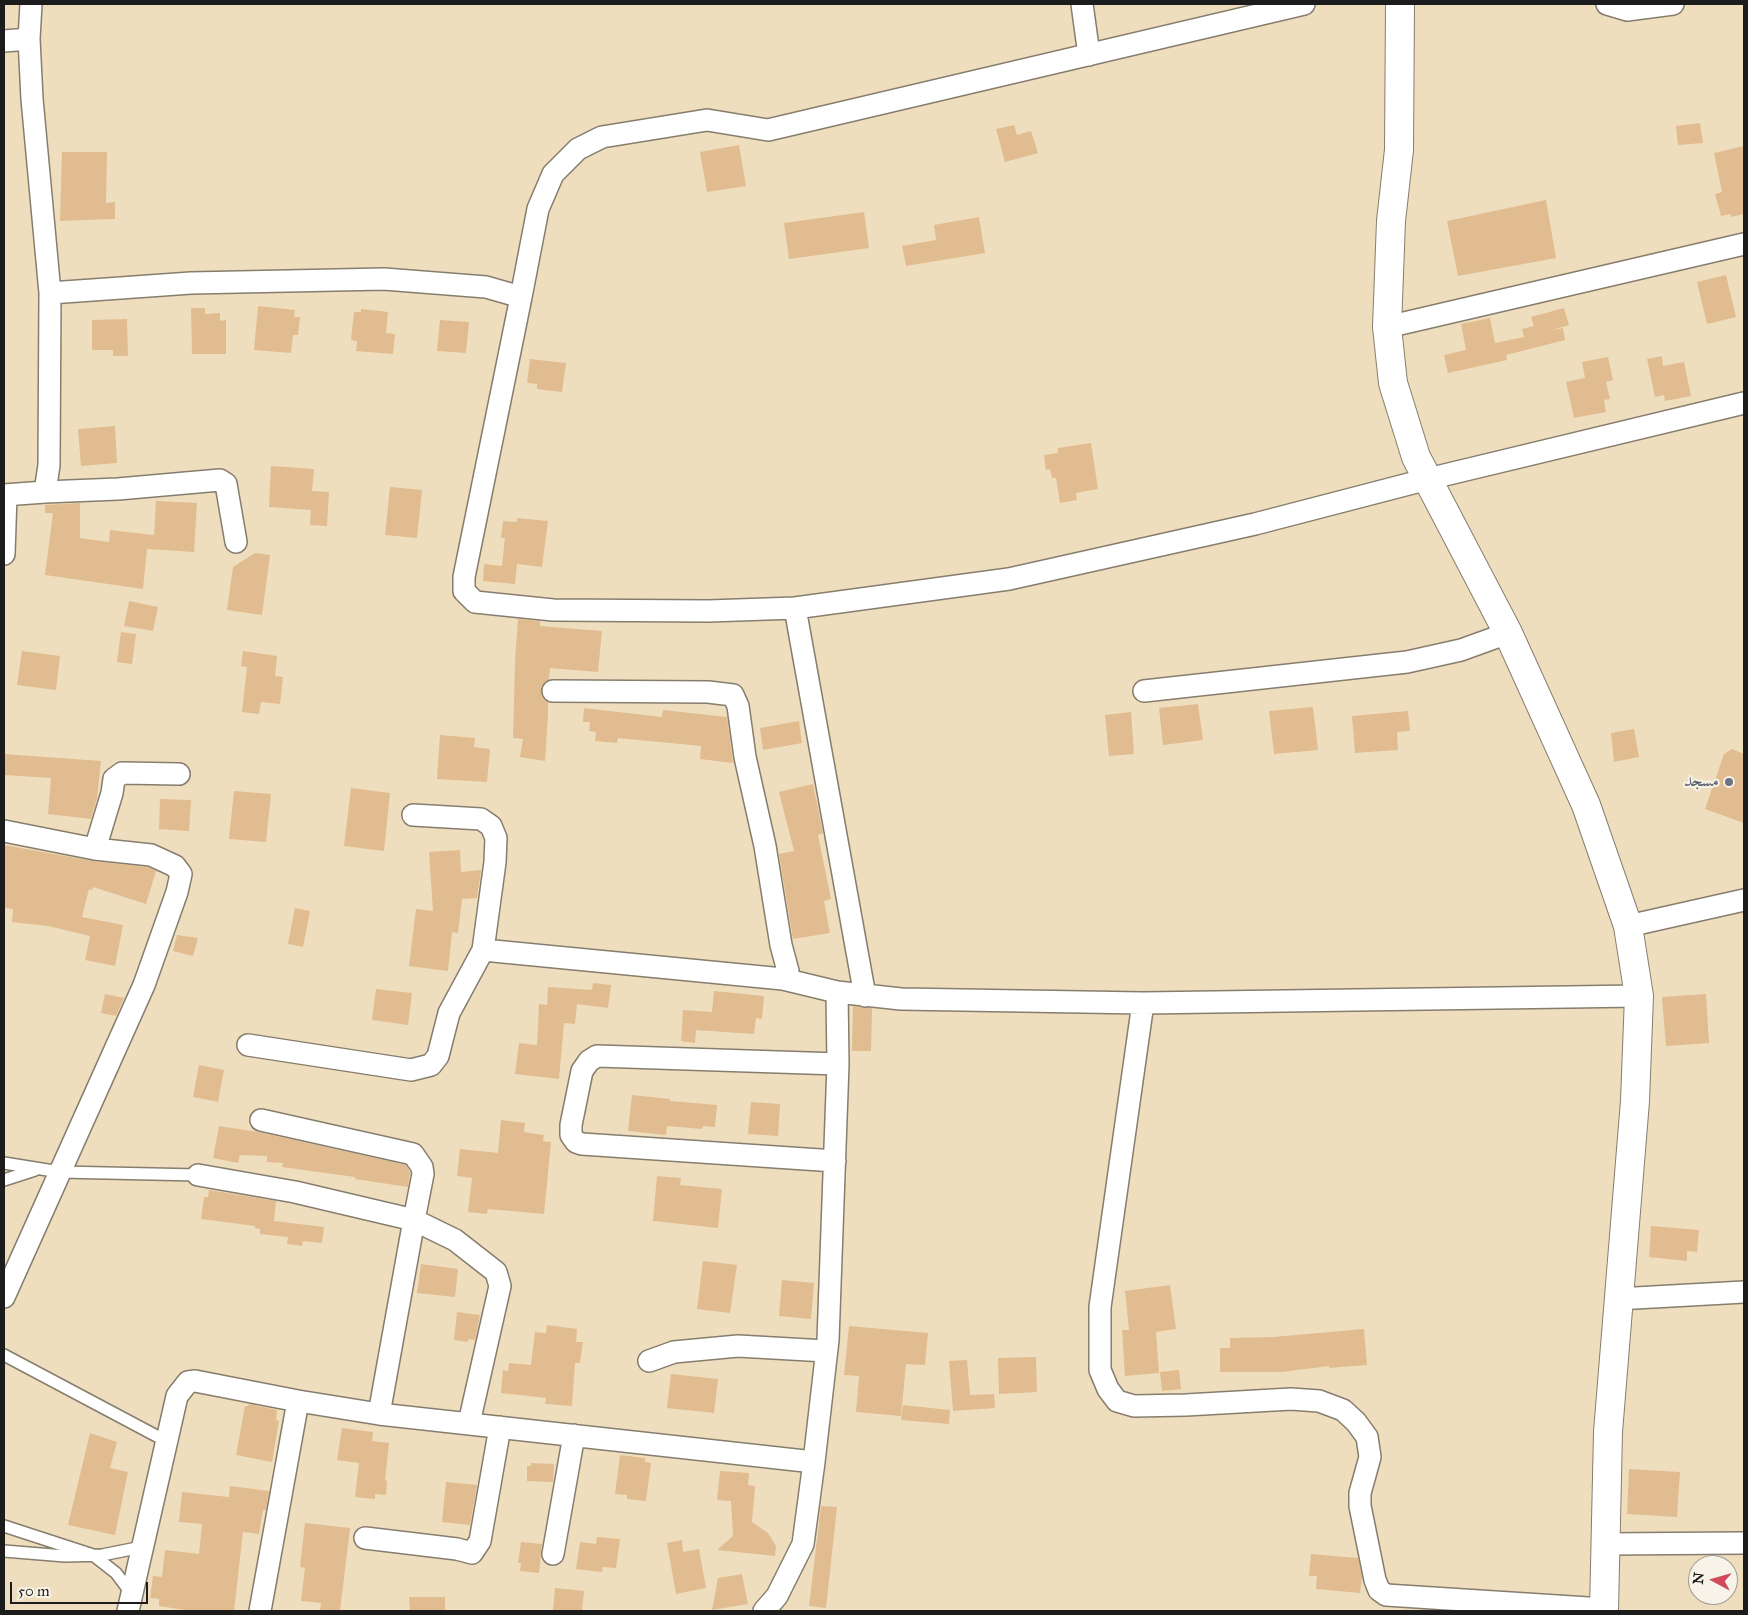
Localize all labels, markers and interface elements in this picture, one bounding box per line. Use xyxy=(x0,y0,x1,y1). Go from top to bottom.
place label: مسجد xyxy=(1684,771,1719,793)
marker: مسجد xyxy=(1723,776,1735,788)
north arrow xyxy=(1688,1555,1738,1605)
scale bar xyxy=(12,1572,150,1604)
text: N xyxy=(1690,1572,1708,1585)
text: 50 m xyxy=(18,1582,50,1600)

